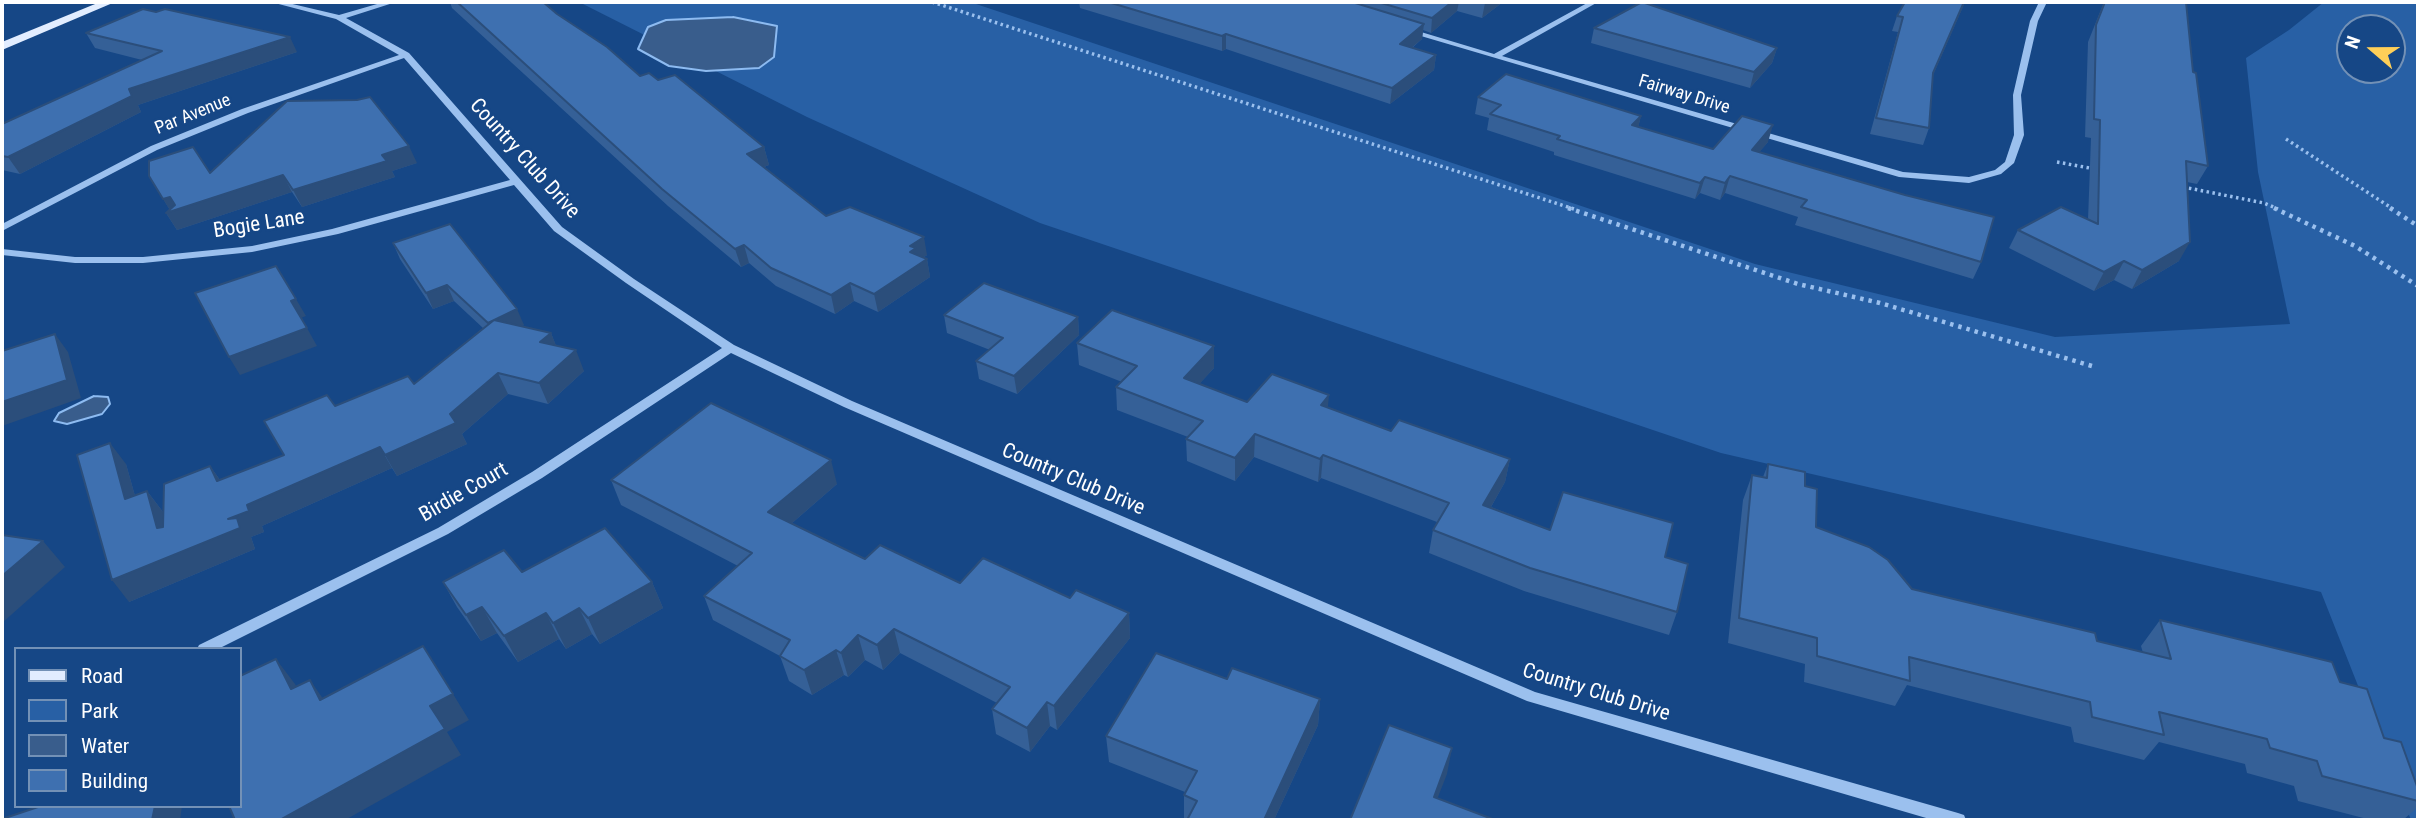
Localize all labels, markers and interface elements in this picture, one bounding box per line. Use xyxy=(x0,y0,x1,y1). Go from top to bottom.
north arrow xyxy=(2336,14,2406,84)
text: N xyxy=(2340,33,2365,52)
street label: Fairway Drive xyxy=(1636,71,1732,119)
street label: Par Avenue xyxy=(152,90,234,140)
street label: Country Club Drive xyxy=(463,94,585,224)
street label: Bogie Lane xyxy=(212,205,306,245)
street label: Country Club Drive xyxy=(998,438,1148,522)
street label: Birdie Court xyxy=(415,458,513,528)
legend xyxy=(14,647,242,808)
street label: Country Club Drive xyxy=(1519,659,1673,727)
text: Road xyxy=(81,664,123,688)
text: Park xyxy=(81,699,118,723)
text: Water xyxy=(81,734,129,758)
text: Building xyxy=(81,769,148,793)

